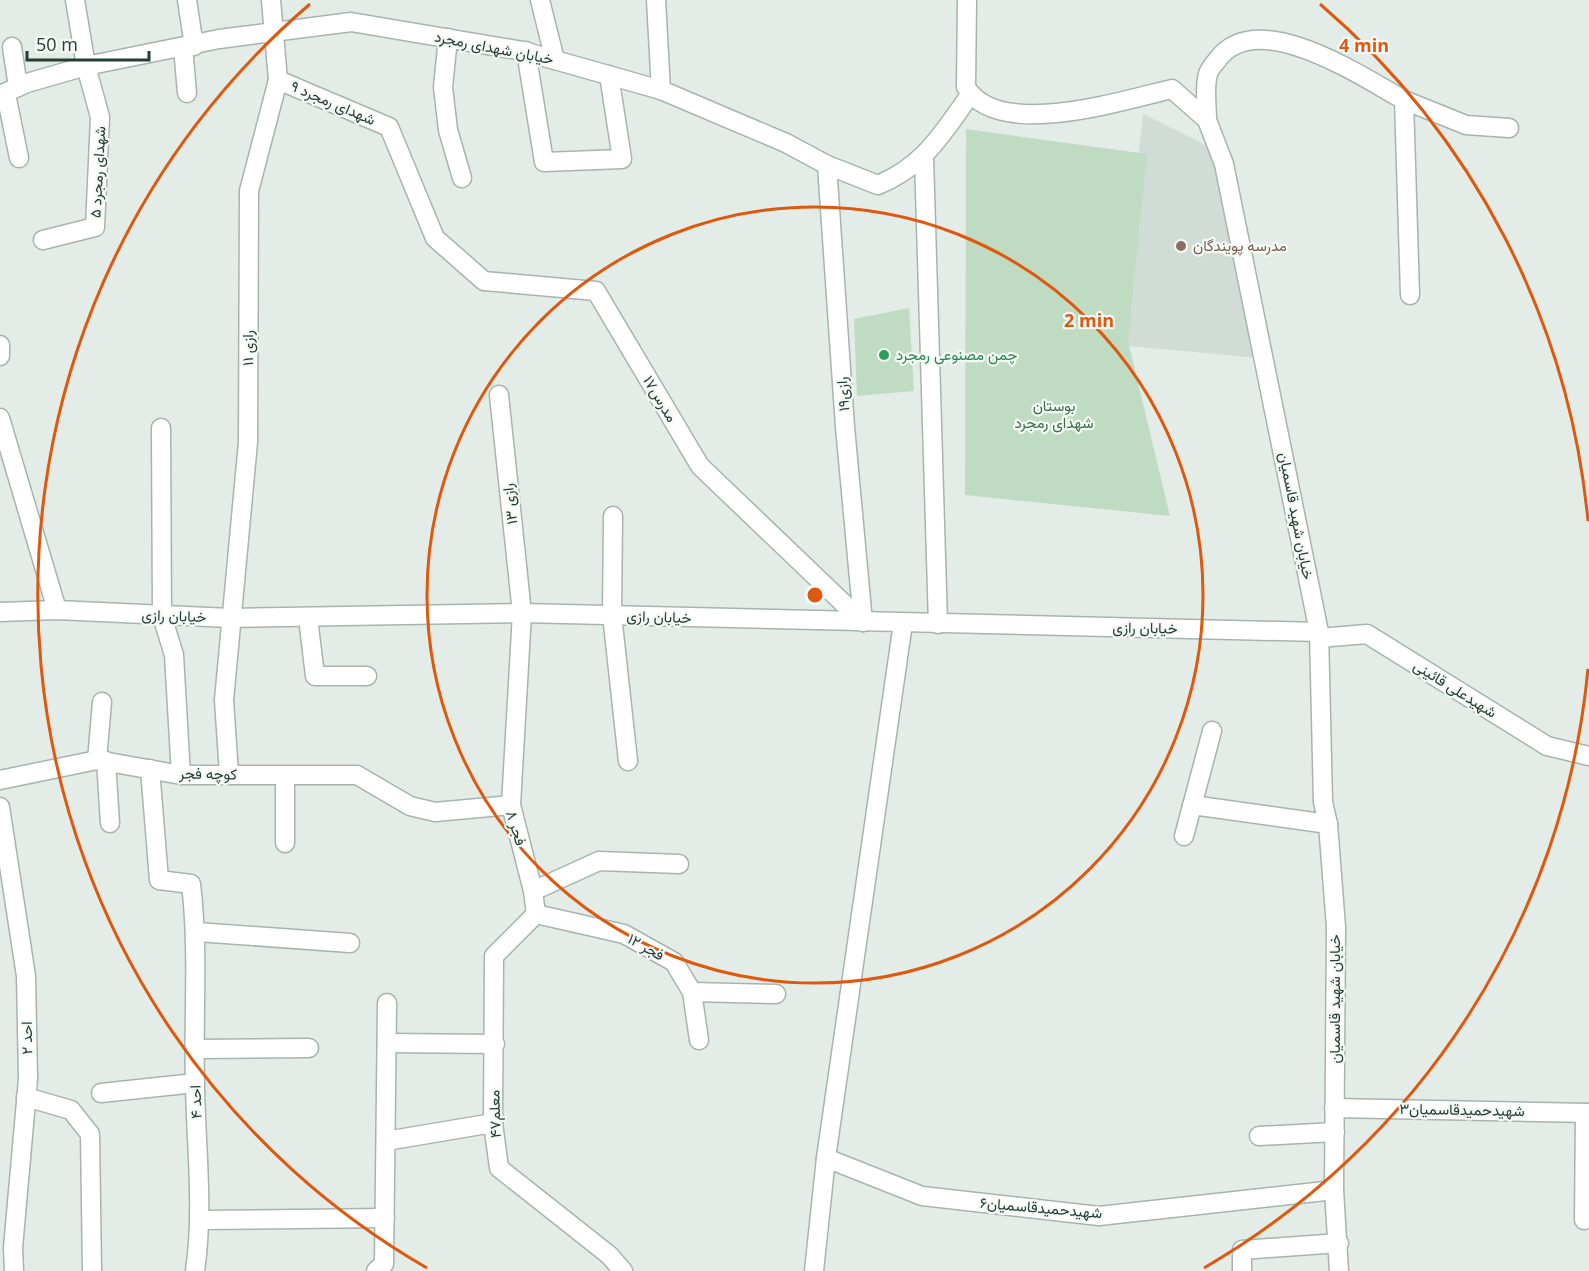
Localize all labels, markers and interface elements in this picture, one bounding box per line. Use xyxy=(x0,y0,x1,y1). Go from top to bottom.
scale bar xyxy=(27,24,148,62)
street label: خیابان شهدای رمجرد xyxy=(433,26,556,69)
text: 50 m xyxy=(36,32,78,56)
text: 4 min xyxy=(1339,33,1389,57)
street label: شهدای رمجرد ۹ xyxy=(288,75,379,130)
street label: شهدای رمجرد ۵ xyxy=(85,125,110,218)
place label: مدرسه پویندگان xyxy=(1193,235,1287,256)
marker: مدرسه پویندگان xyxy=(1174,239,1188,253)
text: 2 min xyxy=(1064,308,1114,332)
street label: رازی ۱۱ xyxy=(237,330,258,366)
place label: چمن مصنوعی رمجرد xyxy=(896,344,1017,365)
marker: چمن مصنوعی رمجرد xyxy=(877,348,891,362)
street label: مدرس۱۷ xyxy=(638,372,683,426)
street label: رازی۱۹ xyxy=(831,376,854,412)
park label: بوستان شهدای رمجرد xyxy=(1014,395,1094,433)
street label: خیابان شهید قاسمیان xyxy=(1275,451,1319,581)
street label: رازی ۱۳ xyxy=(497,482,522,526)
centre of rings xyxy=(805,585,825,605)
street label: خیابان رازی xyxy=(141,604,207,627)
street label: خیابان رازی xyxy=(626,605,692,628)
street label: خیابان رازی xyxy=(1112,616,1178,639)
street label: شهیدعلی قائینی xyxy=(1410,655,1501,723)
street label: کوچه فجر xyxy=(178,762,237,785)
street label: فجر ۸ xyxy=(502,808,532,848)
street label: فجر ۱۲ xyxy=(625,928,668,964)
street label: خیابان شهید قاسمیان xyxy=(1324,934,1344,1064)
street label: احد ۲ xyxy=(16,1021,36,1055)
street label: احد ۴ xyxy=(184,1085,206,1119)
street label: معلم۴۷ xyxy=(483,1090,506,1139)
street label: شهیدحمیدقاسمیان۳ xyxy=(1399,1098,1525,1120)
street label: شهیدحمیدقاسمیان۶ xyxy=(979,1192,1103,1222)

